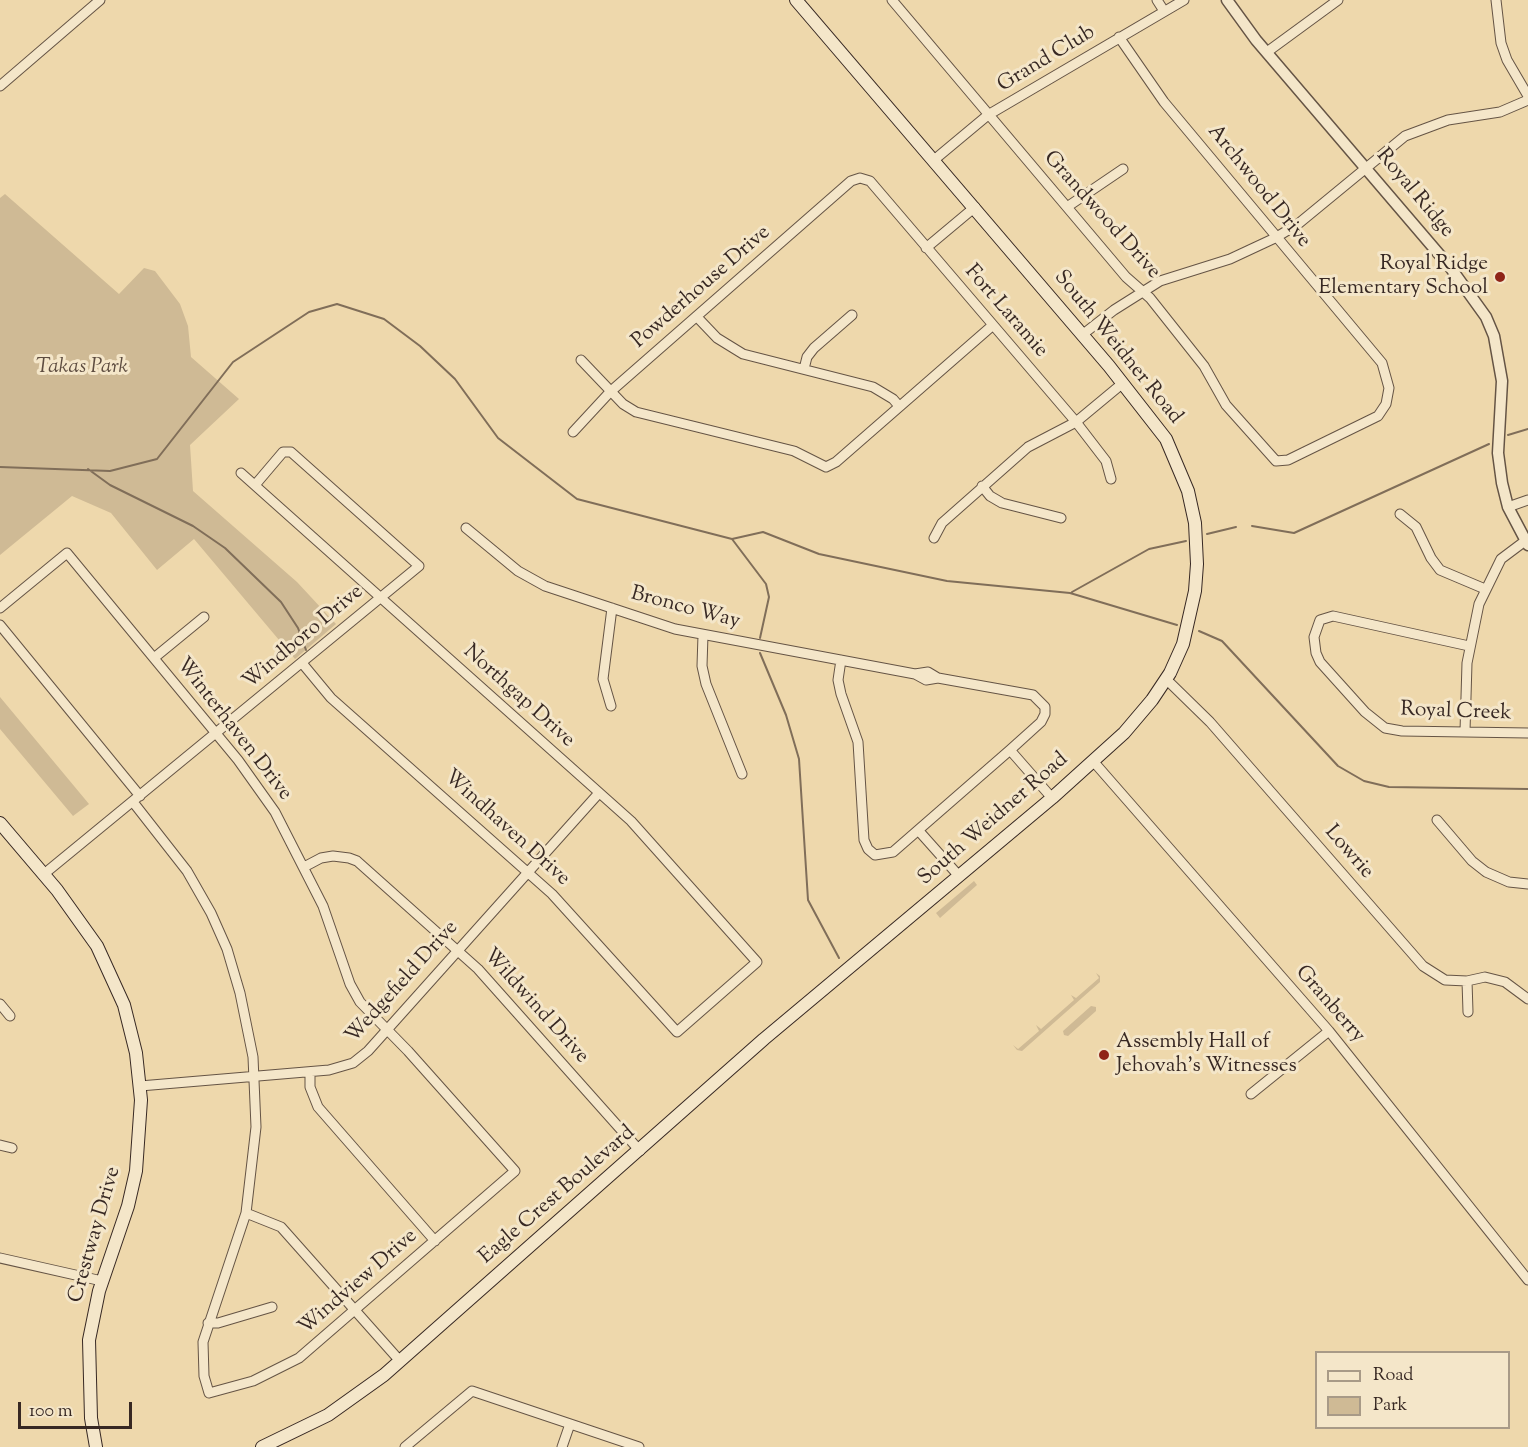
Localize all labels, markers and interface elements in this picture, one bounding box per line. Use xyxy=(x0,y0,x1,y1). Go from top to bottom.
street label: Grand Club xyxy=(994,21,1100,99)
street label: Archwood Drive xyxy=(1201,120,1315,254)
street label: Royal Ridge xyxy=(1370,144,1458,244)
street label: Grandwood Drive xyxy=(1037,147,1165,285)
street label: Powderhouse Drive xyxy=(628,221,776,355)
place label: Royal Ridge Elementary School xyxy=(1319,252,1488,302)
street label: Fort Laramie xyxy=(958,260,1052,364)
street label: South Weidner Road xyxy=(1047,266,1187,430)
marker: Royal Ridge Elementary School xyxy=(1493,270,1507,284)
park label: Takas Park xyxy=(36,355,128,381)
street label: Windboro Drive xyxy=(239,580,369,696)
street label: Bronco Way xyxy=(628,582,742,636)
street label: Northgap Drive xyxy=(457,640,579,754)
street label: Winterhaven Drive xyxy=(169,654,297,806)
street label: Royal Creek xyxy=(1400,698,1512,728)
street label: South Weidner Road xyxy=(914,748,1074,892)
street label: Windhaven Drive xyxy=(438,766,574,892)
street label: Lowrie xyxy=(1318,821,1378,885)
street label: Wedgefield Drive xyxy=(341,917,465,1049)
street label: Wildwind Drive xyxy=(477,944,593,1070)
street label: Granberry xyxy=(1289,961,1369,1049)
place label: Assembly Hall of Jehovah's Witnesses xyxy=(1116,1030,1297,1080)
marker: Assembly Hall of Jehovah's Witnesses xyxy=(1097,1048,1111,1062)
street label: Eagle Crest Boulevard xyxy=(475,1121,641,1271)
street label: Crestway Drive xyxy=(65,1164,127,1306)
street label: Windview Drive xyxy=(295,1225,423,1341)
legend xyxy=(1315,1351,1510,1429)
text: Road xyxy=(1373,1363,1413,1389)
scale bar xyxy=(21,1390,135,1428)
text: Park xyxy=(1373,1393,1407,1419)
text: 100 m xyxy=(29,1399,73,1425)

